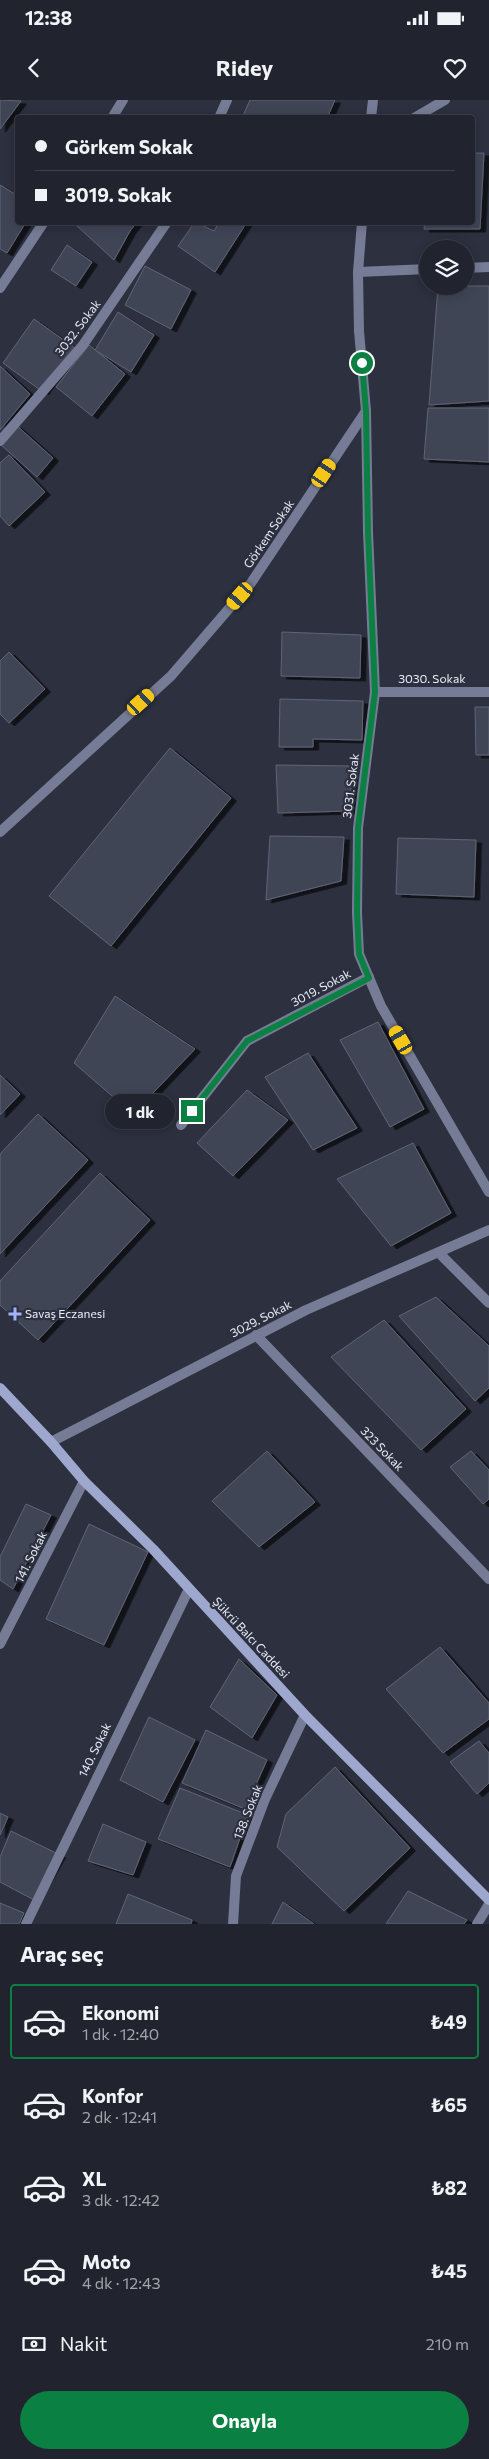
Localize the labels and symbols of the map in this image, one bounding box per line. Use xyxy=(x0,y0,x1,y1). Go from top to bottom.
street label: 3032. Sokak xyxy=(52,296,103,358)
route start xyxy=(351,352,373,374)
car xyxy=(309,456,338,490)
street label: Görkem Sokak xyxy=(240,496,296,570)
car xyxy=(224,580,255,612)
street label: 3030. Sokak xyxy=(398,671,466,685)
car xyxy=(124,686,157,718)
street label: 3031. Sokak xyxy=(339,752,361,819)
street label: 3019. Sokak xyxy=(288,965,353,1009)
car xyxy=(387,1023,414,1057)
callout: 1 dk xyxy=(104,1094,174,1128)
route end xyxy=(181,1100,203,1122)
street label: 3029. Sokak xyxy=(228,1296,294,1340)
place label: Savaş Eczanesi xyxy=(25,1306,105,1320)
marker: Savaş Eczanesi xyxy=(9,1308,21,1320)
street label: 323 Sokak xyxy=(358,1423,408,1474)
street label: 141. Sokak xyxy=(11,1528,49,1585)
street label: Şükrü Balcı Caddesi xyxy=(211,1594,293,1681)
street label: 140. Sokak xyxy=(75,1720,113,1779)
street label: 138. Sokak xyxy=(230,1782,265,1841)

